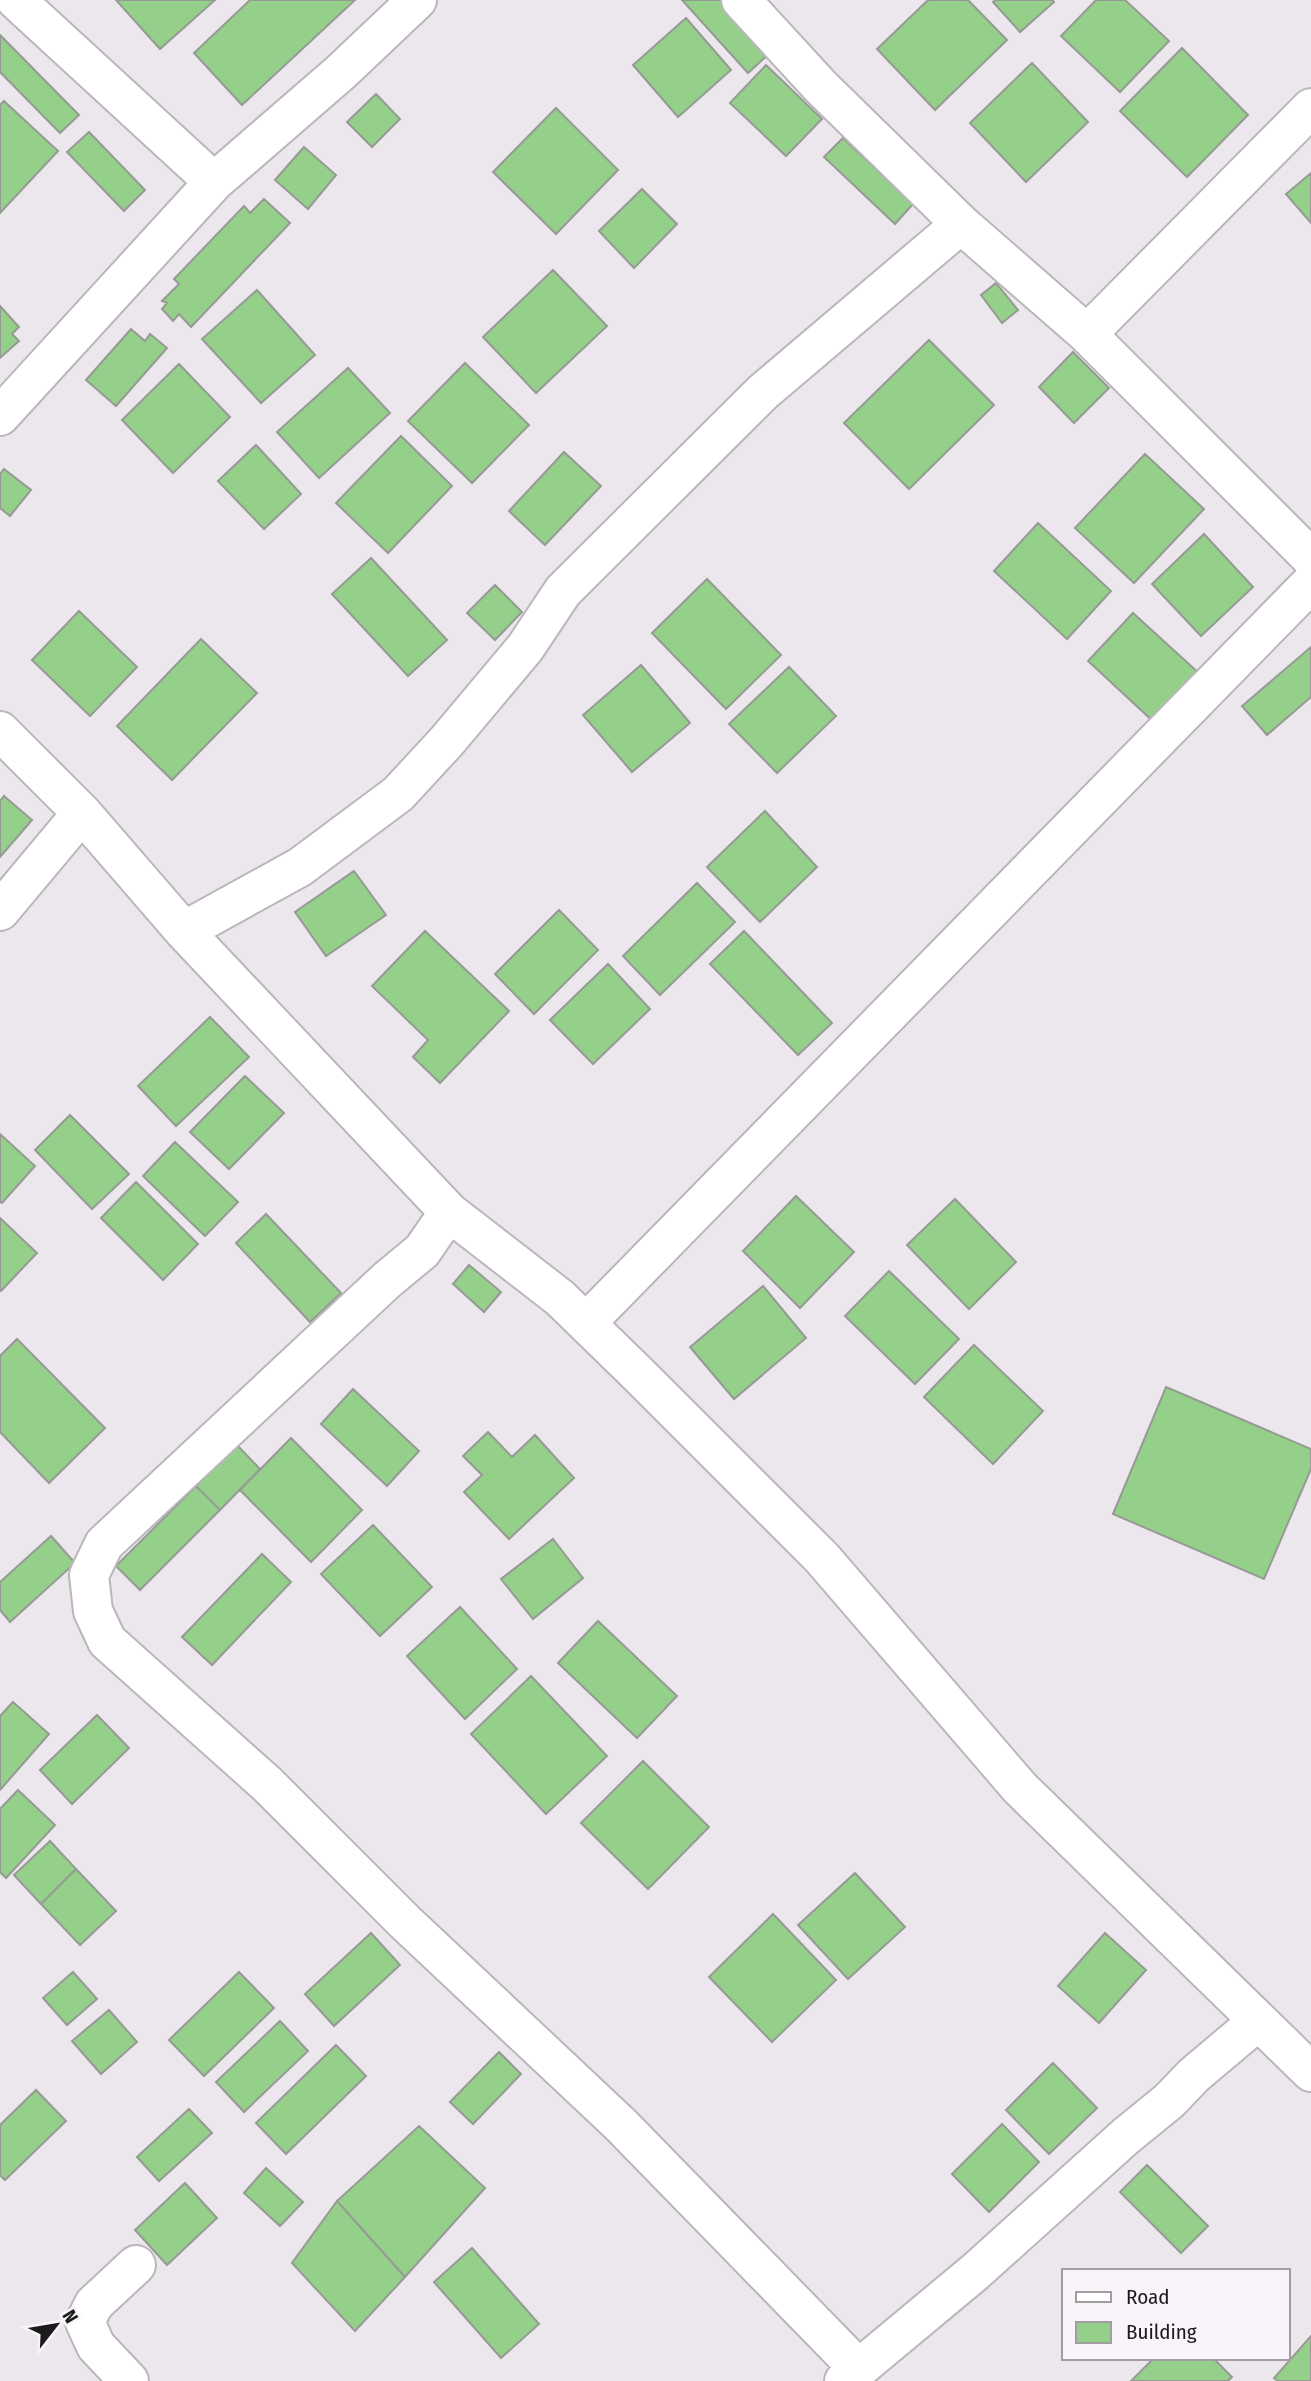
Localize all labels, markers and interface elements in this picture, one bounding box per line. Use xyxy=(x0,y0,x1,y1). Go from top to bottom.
legend xyxy=(1062,2269,1290,2360)
text: Road xyxy=(1126,2284,1170,2310)
north arrow xyxy=(21,2290,91,2360)
text: N xyxy=(57,2306,83,2327)
text: Building xyxy=(1126,2319,1197,2345)

